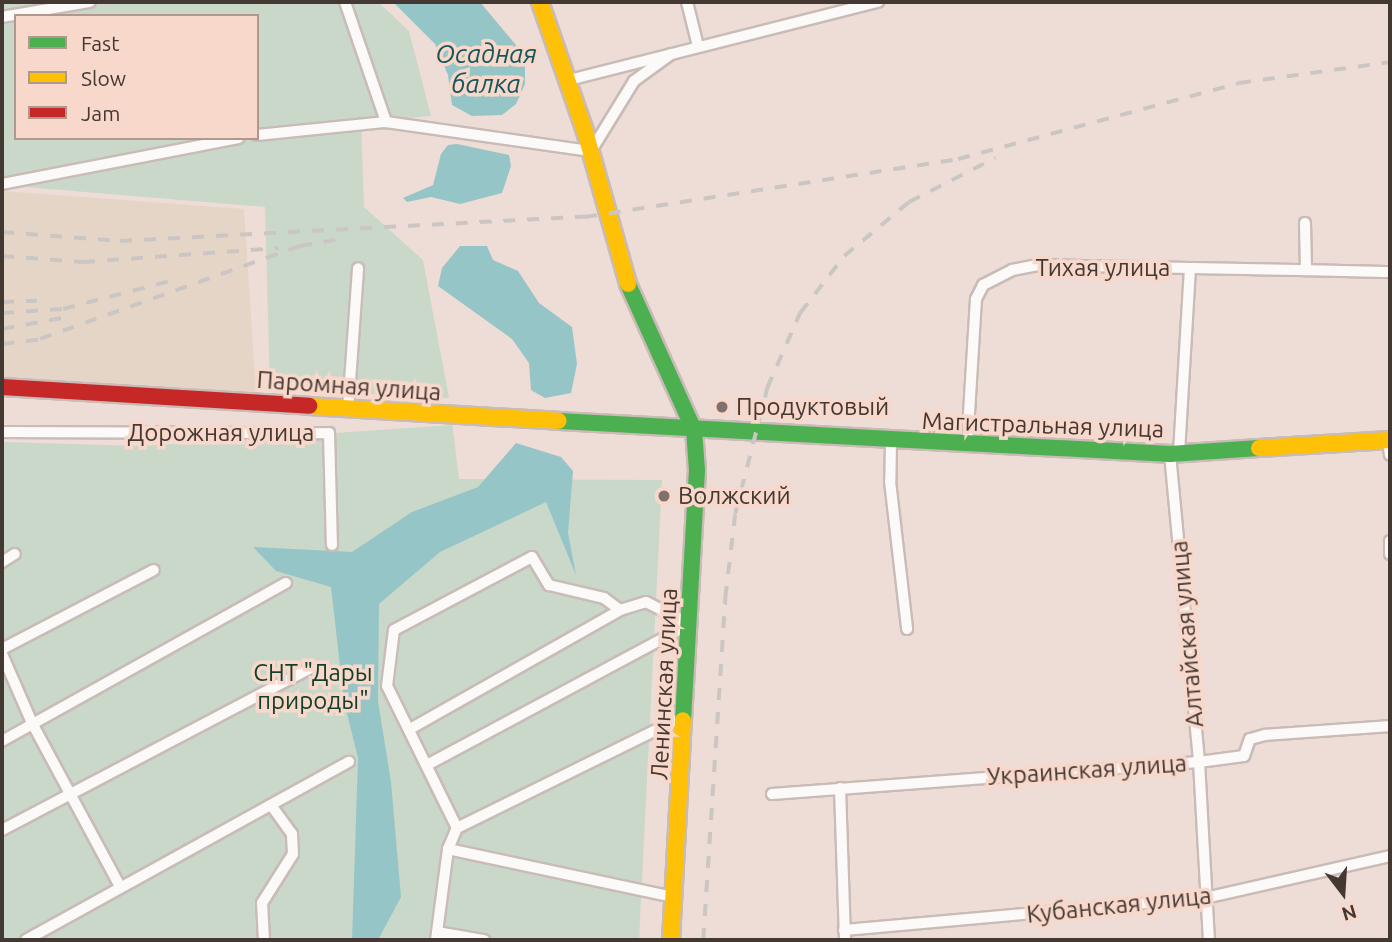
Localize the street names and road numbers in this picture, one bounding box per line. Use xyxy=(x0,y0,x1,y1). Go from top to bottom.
street label: Тихая улица xyxy=(1036,254,1170,282)
street label: Паромная улица xyxy=(256,365,442,407)
street label: Магистральная улица xyxy=(921,406,1165,444)
street label: Дорожная улица xyxy=(128,419,314,447)
street label: Алтайская улица xyxy=(1164,539,1210,729)
street label: Ленинская улица xyxy=(645,587,683,781)
street label: Украинская улица xyxy=(986,749,1188,791)
street label: Кубанская улица xyxy=(1025,881,1213,929)

